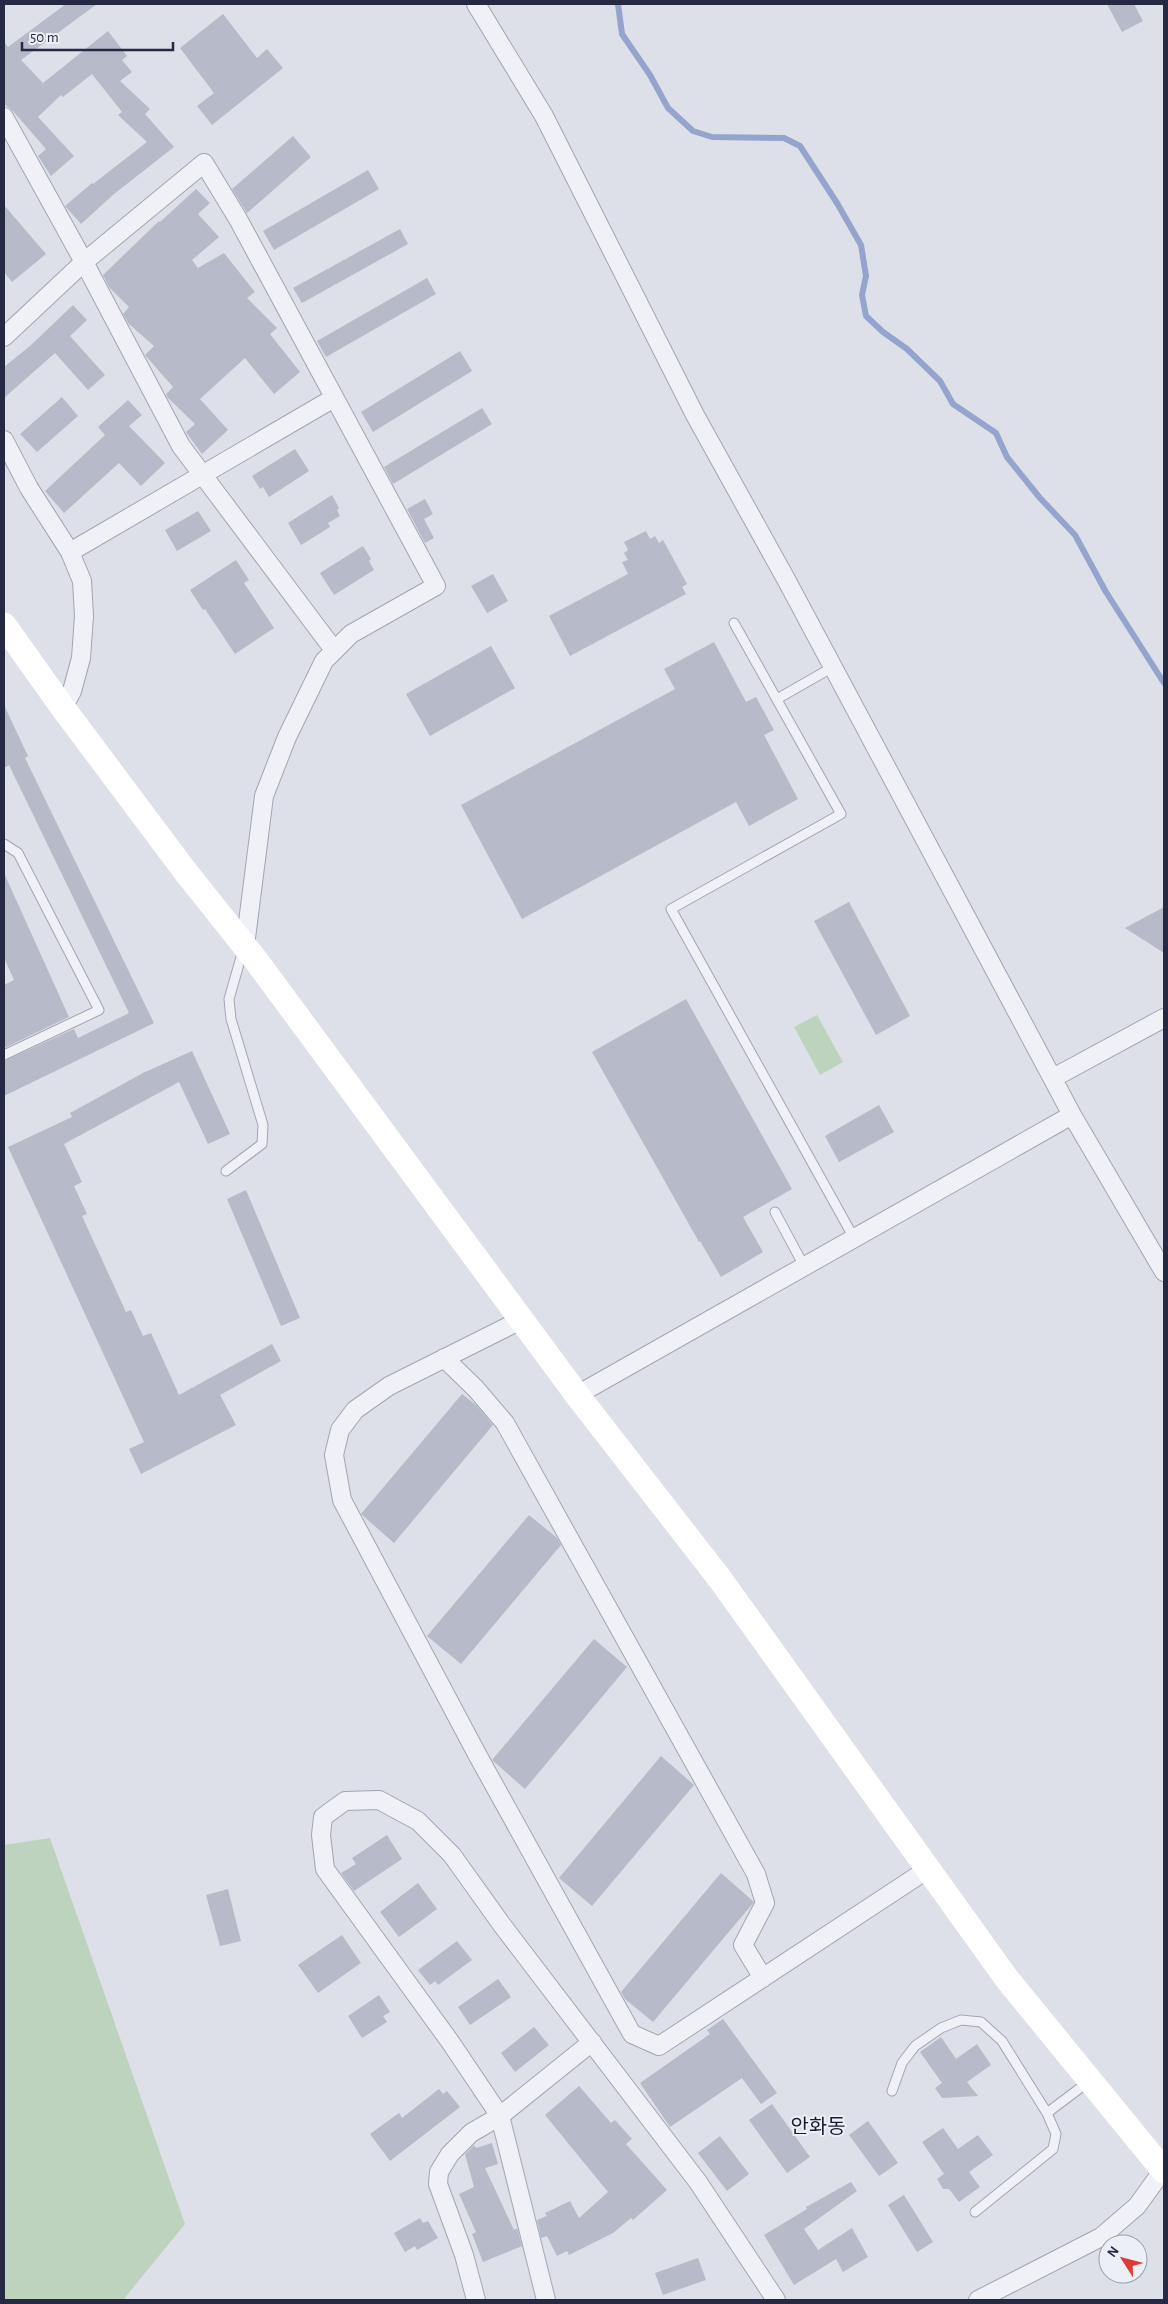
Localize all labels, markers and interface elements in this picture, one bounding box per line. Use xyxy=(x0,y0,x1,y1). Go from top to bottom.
scale bar xyxy=(22,20,174,52)
text: 50 m xyxy=(30,30,59,45)
district label: 안화동 xyxy=(790,2116,846,2137)
north arrow xyxy=(1098,2234,1148,2284)
text: N xyxy=(1105,2244,1122,2260)

